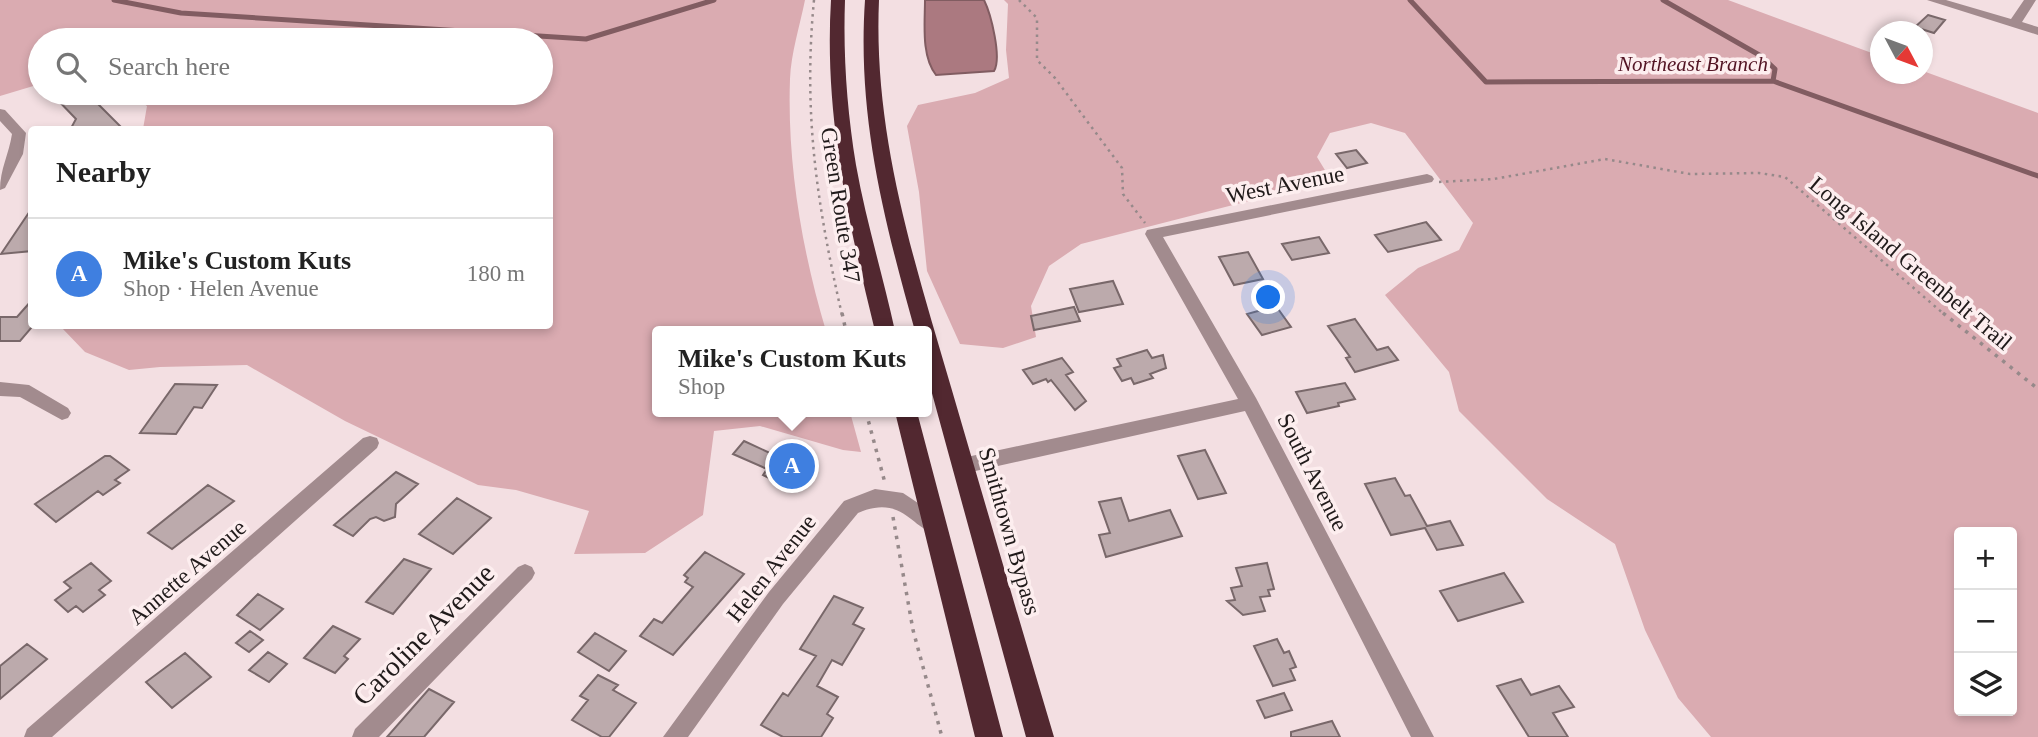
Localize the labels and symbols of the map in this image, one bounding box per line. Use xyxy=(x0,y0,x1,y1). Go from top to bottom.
north arrow xyxy=(1870,21,1933,84)
water label: Northeast Branch xyxy=(1617,52,1768,76)
street label: Green Route 347 xyxy=(816,126,865,285)
street label: West Avenue xyxy=(1224,161,1346,208)
street label: Long Island Greenbelt Trail xyxy=(1805,171,2017,355)
your location xyxy=(1251,280,1285,314)
street label: South Avenue xyxy=(1272,410,1353,535)
pin: A xyxy=(769,440,815,492)
street label: Smithtown Bypass xyxy=(974,444,1045,618)
street label: Helen Avenue xyxy=(722,510,821,627)
street label: Annette Avenue xyxy=(124,515,251,630)
street label: Caroline Avenue xyxy=(346,557,500,711)

